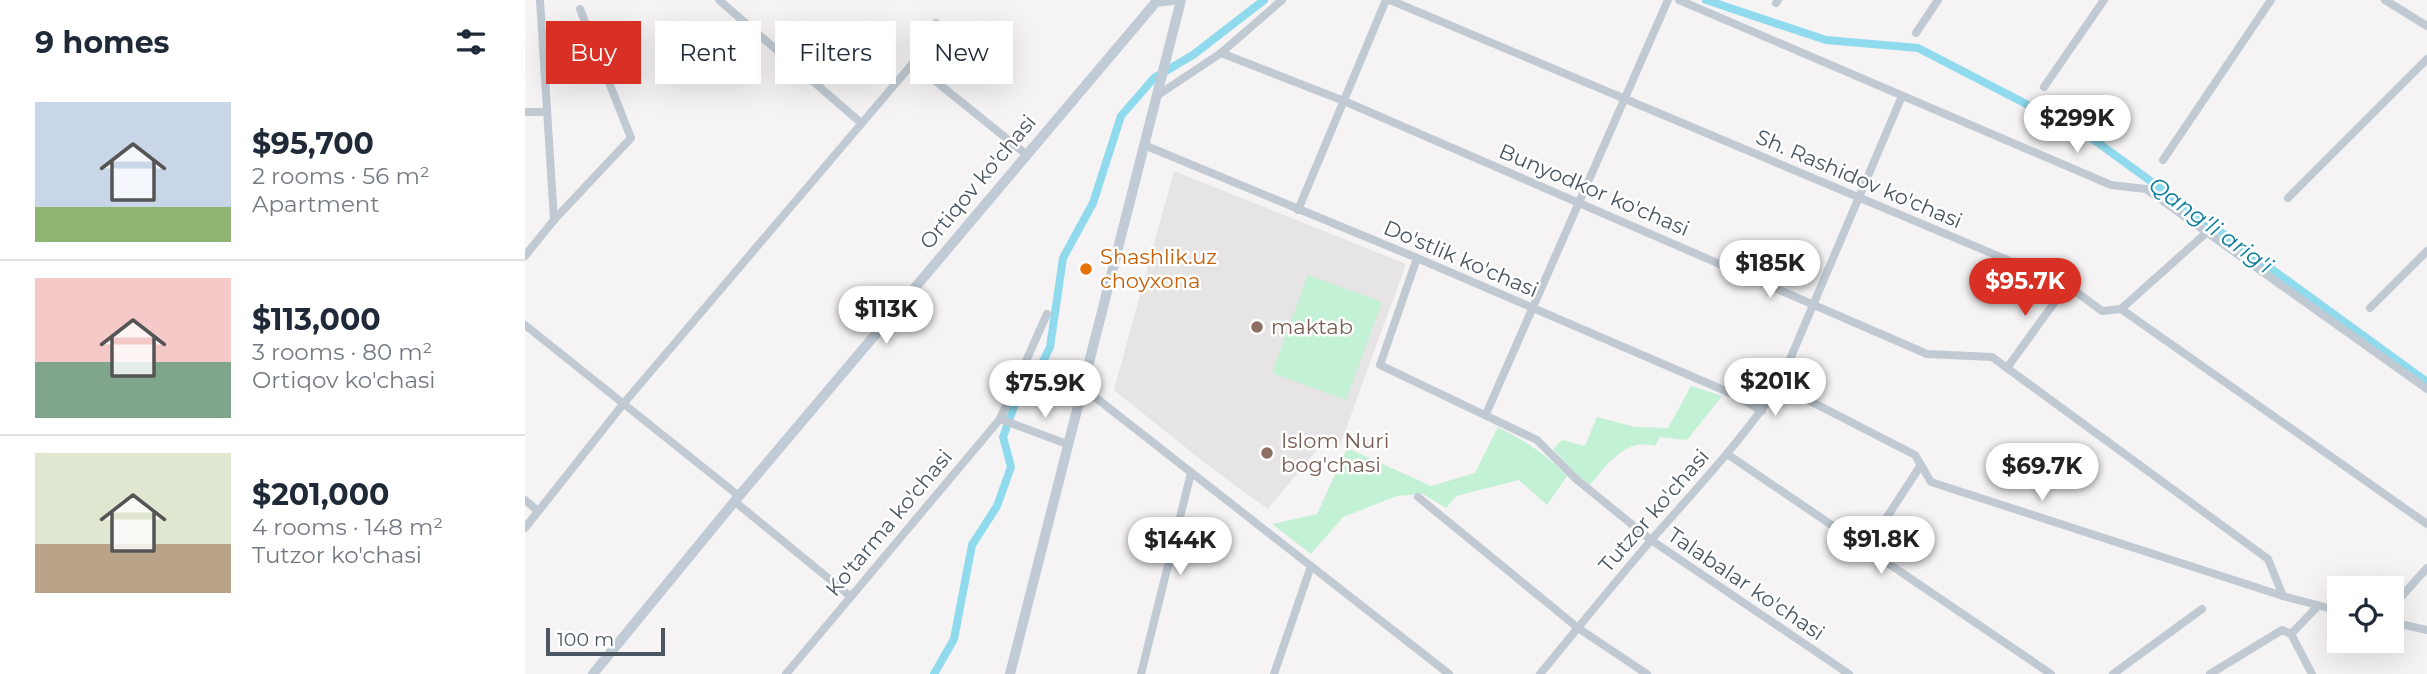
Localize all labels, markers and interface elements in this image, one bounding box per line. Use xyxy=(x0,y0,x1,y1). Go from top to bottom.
chip: Buy xyxy=(546,21,641,84)
chip: Rent xyxy=(655,21,761,84)
chip: Filters xyxy=(775,21,896,84)
chip: New xyxy=(910,21,1013,84)
icon: filters xyxy=(452,23,490,61)
text: 9 homes xyxy=(35,24,170,61)
pin: $299K xyxy=(2028,96,2126,155)
text: $299K xyxy=(2040,104,2114,132)
street label: Ortiqov ko'chasi xyxy=(914,109,1041,254)
street label: Sh. Rashidov ko'chasi xyxy=(1752,124,1966,233)
text: $95,700 xyxy=(252,125,374,162)
icon: home xyxy=(91,130,175,214)
street label: Bunyodkor ko'chasi xyxy=(1495,138,1693,241)
text: 2 rooms · 56 m² xyxy=(252,162,430,190)
water label: Qang'li arig'i xyxy=(2143,171,2279,280)
text: Apartment xyxy=(252,190,380,218)
street label: Do'stlik ko'chasi xyxy=(1380,215,1542,302)
pin: $185K xyxy=(1721,240,1819,300)
place label: Shashlik.uz choyxona xyxy=(1100,244,1217,293)
text: $185K xyxy=(1735,249,1805,277)
pin: $95.7K xyxy=(1968,258,2082,318)
marker: Shashlik.uz choyxona xyxy=(1078,261,1094,277)
text: $95.7K xyxy=(1985,267,2065,295)
pin: $113K xyxy=(837,286,935,346)
text: $113K xyxy=(854,295,918,323)
text: $113,000 xyxy=(252,301,381,338)
icon: home xyxy=(91,306,175,390)
place label: maktab xyxy=(1271,314,1353,339)
marker: maktab xyxy=(1249,319,1265,335)
text: 3 rooms · 80 m² xyxy=(252,338,432,366)
pin: $201K xyxy=(1726,358,1824,418)
pin: $75.9K xyxy=(988,360,1102,420)
text: Ortiqov ko'chasi xyxy=(252,366,436,394)
text: $201K xyxy=(1740,367,1810,395)
text: $75.9K xyxy=(1005,369,1085,397)
place label: Islom Nuri bog'chasi xyxy=(1281,428,1389,477)
street label: Ko'tarma ko'chasi xyxy=(820,444,957,601)
street label: Tutzor ko'chasi xyxy=(1593,444,1714,577)
pin: $69.7K xyxy=(1985,444,2099,503)
marker: Islom Nuri bog'chasi xyxy=(1259,445,1275,461)
text: $69.7K xyxy=(2002,452,2082,480)
text: $201,000 xyxy=(252,476,389,513)
icon: home xyxy=(91,481,175,565)
text: 4 rooms · 148 m² xyxy=(252,513,443,541)
pin: $91.8K xyxy=(1824,516,1938,576)
pin: $144K xyxy=(1131,518,1229,577)
street label: Talabalar ko'chasi xyxy=(1663,522,1829,645)
text: $91.8K xyxy=(1843,525,1919,553)
text: $144K xyxy=(1144,526,1216,554)
text: Tutzor ko'chasi xyxy=(252,541,422,569)
map controls xyxy=(2327,576,2404,653)
button: locate xyxy=(2327,576,2404,653)
scale bar xyxy=(546,625,665,657)
text: 100 m xyxy=(557,628,614,651)

